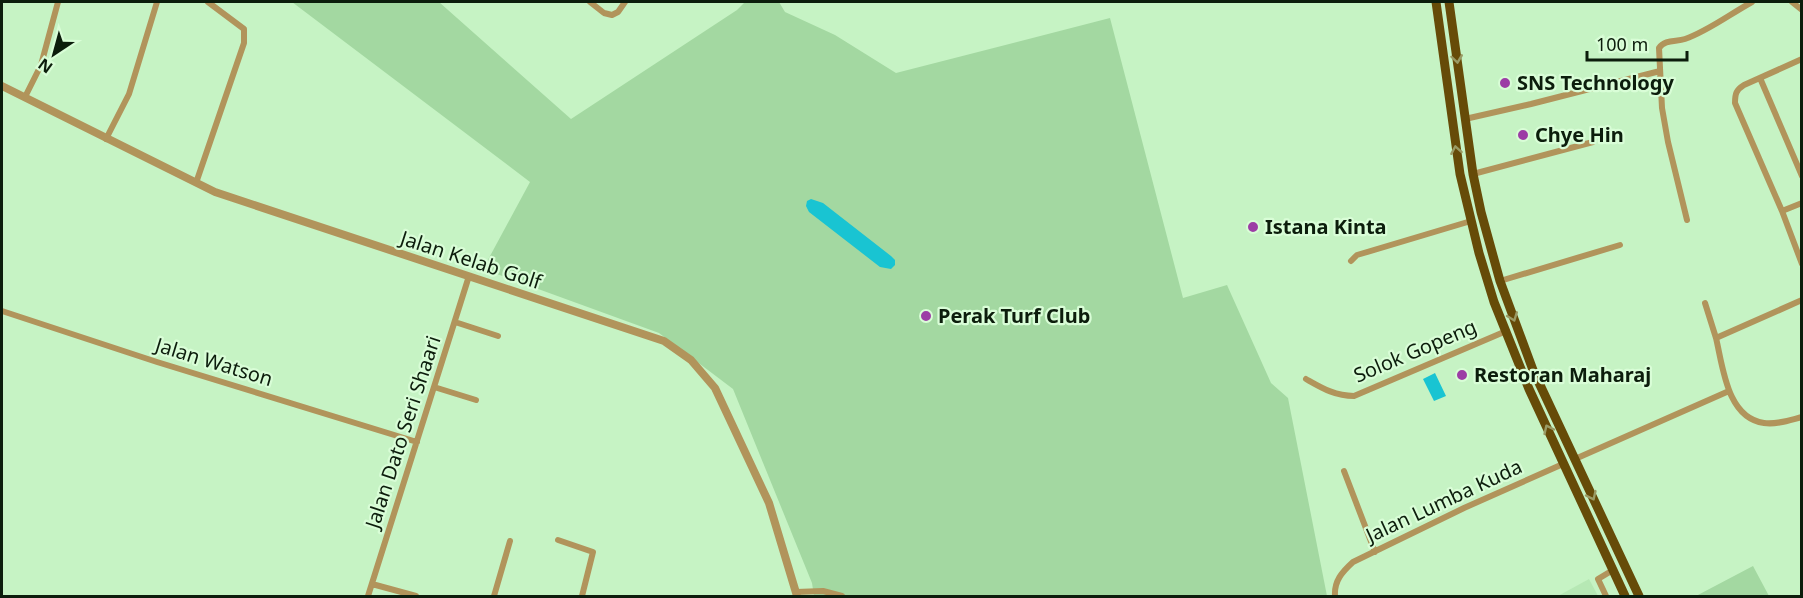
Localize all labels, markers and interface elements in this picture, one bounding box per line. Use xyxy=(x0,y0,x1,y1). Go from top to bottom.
north arrow xyxy=(24,24,84,84)
scale bar xyxy=(1587,24,1688,62)
text: 100 m xyxy=(1596,32,1648,56)
text: N xyxy=(33,53,57,79)
one-way arrow xyxy=(1450,55,1462,64)
place label: SNS Technology xyxy=(1517,69,1674,96)
marker: SNS Technology xyxy=(1498,76,1512,90)
place label: Chye Hin xyxy=(1535,121,1624,148)
marker: Chye Hin xyxy=(1516,128,1530,142)
one-way arrow xyxy=(1450,146,1462,155)
place label: Istana Kinta xyxy=(1265,213,1387,240)
marker: Istana Kinta xyxy=(1246,220,1260,234)
street label: Jalan Kelab Golf xyxy=(395,223,546,295)
place label: Perak Turf Club xyxy=(938,302,1090,329)
marker: Perak Turf Club xyxy=(919,309,933,323)
one-way arrow xyxy=(1506,311,1518,322)
street label: Solok Gopeng xyxy=(1349,312,1480,389)
street label: Jalan Watson xyxy=(150,330,276,392)
street label: Jalan Dato Seri Shaari xyxy=(358,332,446,534)
place label: Restoran Maharaj xyxy=(1474,361,1651,388)
marker: Restoran Maharaj xyxy=(1455,368,1469,382)
one-way arrow xyxy=(1543,425,1555,436)
street label: Jalan Lumba Kuda xyxy=(1360,453,1526,549)
one-way arrow xyxy=(1585,489,1597,500)

